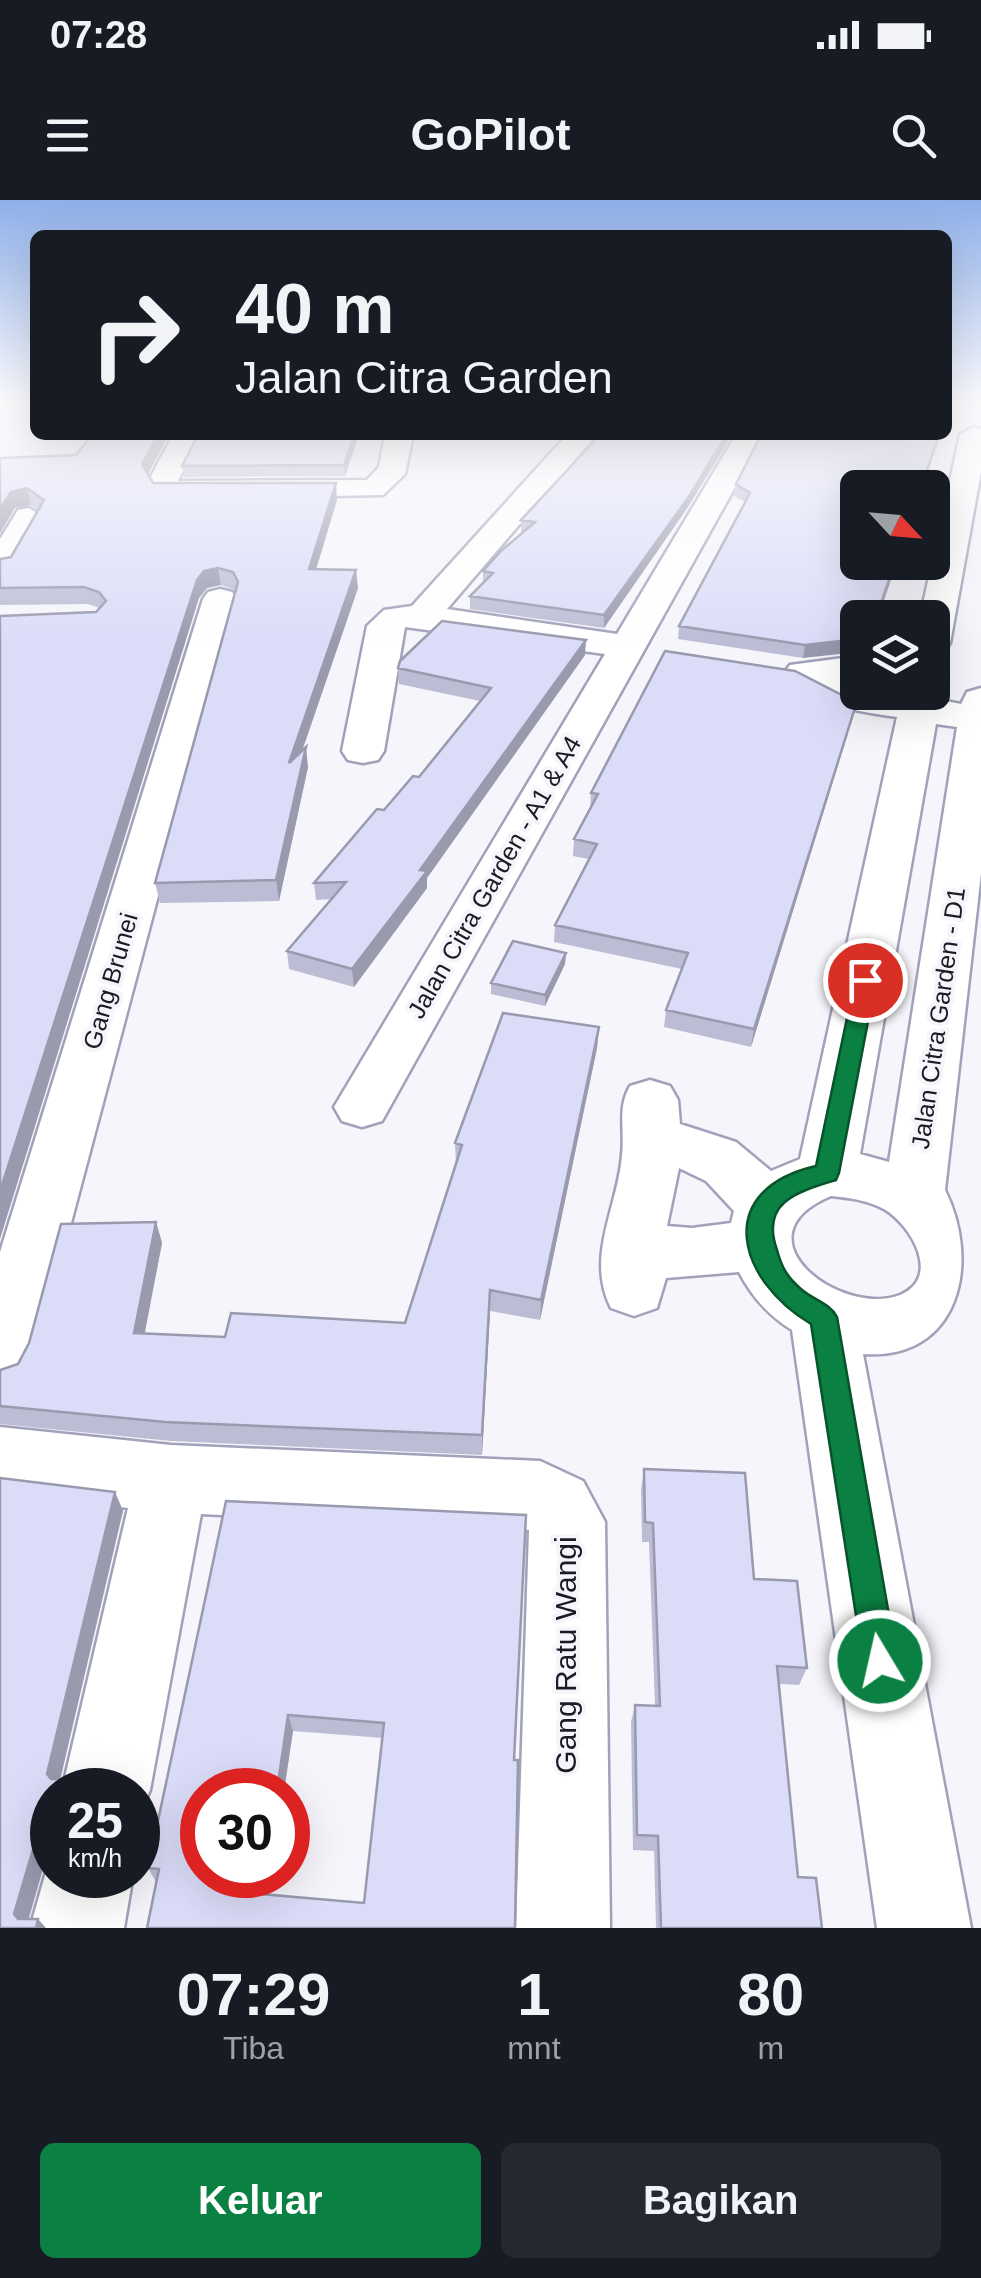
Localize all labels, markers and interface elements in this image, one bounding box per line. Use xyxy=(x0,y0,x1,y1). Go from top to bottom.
text: 07:28 xyxy=(50,14,147,56)
icon: menu xyxy=(40,108,95,163)
icon: search xyxy=(886,108,941,163)
text: GoPilot xyxy=(411,109,570,160)
icon: right xyxy=(70,270,200,400)
text: 40 m xyxy=(235,270,395,348)
text: Jalan Citra Garden xyxy=(235,352,613,403)
north arrow xyxy=(840,470,950,580)
map controls xyxy=(840,470,950,710)
button: layers xyxy=(840,600,950,710)
street label: Jalan Citra Garden - A1 & A4 xyxy=(402,731,586,1023)
street label: Jalan Citra Garden - D1 xyxy=(906,885,970,1151)
street label: Gang Brunei xyxy=(77,910,143,1052)
pin xyxy=(823,938,908,1023)
icon: arrive xyxy=(838,953,893,1008)
street label: Gang Ratu Wangi xyxy=(549,1536,582,1774)
position arrow xyxy=(828,1609,932,1713)
speed limit sign: 30 xyxy=(180,1768,310,1898)
text: 25 xyxy=(67,1793,123,1849)
text: km/h xyxy=(68,1844,122,1872)
text: 07:29 xyxy=(177,1961,330,2028)
text: 1 xyxy=(517,1961,551,2028)
text: 80 xyxy=(737,1961,804,2028)
text: Tiba xyxy=(223,2030,284,2066)
text: mnt xyxy=(507,2030,561,2066)
text: m xyxy=(757,2030,784,2066)
button: Keluar xyxy=(40,2143,481,2258)
button: Bagikan xyxy=(501,2143,941,2258)

